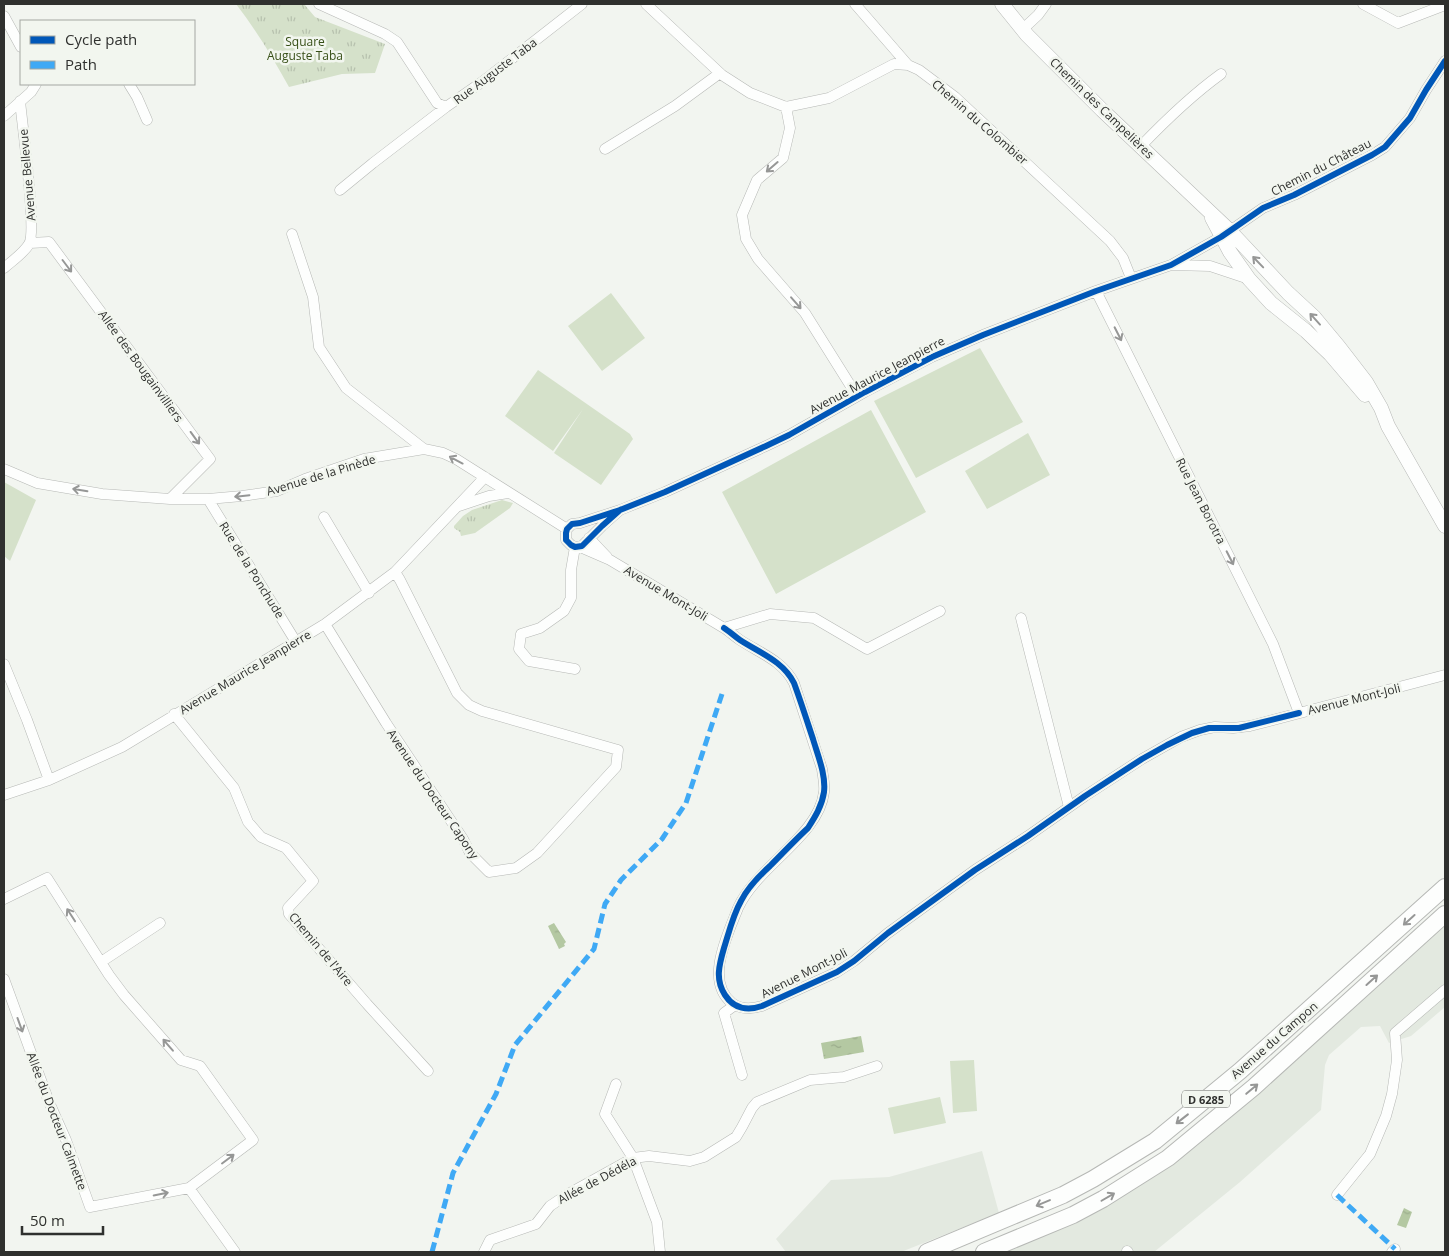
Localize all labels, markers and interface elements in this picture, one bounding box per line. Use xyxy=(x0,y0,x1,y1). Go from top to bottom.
legend xyxy=(20,20,195,85)
text: Cycle path xyxy=(65,29,137,49)
park label: Square Auguste Taba xyxy=(267,33,343,64)
street label: Rue Auguste Taba xyxy=(450,34,540,108)
text: Path xyxy=(65,54,97,74)
street label: Chemin des Campelières xyxy=(1046,54,1158,163)
street label: Chemin du Colombier xyxy=(928,75,1032,169)
street label: Avenue Bellevue xyxy=(14,128,39,222)
street label: Chemin du Château xyxy=(1268,134,1374,200)
one-way arrow xyxy=(765,162,778,173)
one-way arrow xyxy=(1252,256,1264,269)
one-way arrow xyxy=(62,259,72,273)
one-way arrow xyxy=(790,296,801,309)
street label: Allée des Bougainvilliers xyxy=(95,307,188,426)
one-way arrow xyxy=(1309,312,1321,325)
one-way arrow xyxy=(1113,327,1123,342)
street label: Avenue Maurice Jeanpierre xyxy=(806,332,948,418)
one-way arrow xyxy=(190,431,200,445)
street label: Avenue de la Pinède xyxy=(264,450,378,500)
one-way arrow xyxy=(449,454,464,464)
street label: Rue Jean Borotra xyxy=(1172,455,1230,547)
one-way arrow xyxy=(73,485,89,495)
one-way arrow xyxy=(235,491,251,501)
street label: Rue de la Ponchude xyxy=(215,518,289,622)
one-way arrow xyxy=(1225,550,1235,565)
street label: Avenue Mont-Joli xyxy=(621,561,711,625)
street label: Avenue Maurice Jeanpierre xyxy=(176,626,314,718)
street label: Avenue Mont-Joli xyxy=(1306,679,1402,719)
street label: Avenue du Docteur Capony xyxy=(383,726,483,863)
one-way arrow xyxy=(66,909,76,923)
street label: Chemin de l'Aire xyxy=(285,909,357,990)
one-way arrow xyxy=(1402,914,1415,926)
street label: Avenue Mont-Joli xyxy=(758,944,850,1002)
one-way arrow xyxy=(1366,974,1379,986)
street label: Avenue du Campon xyxy=(1227,998,1321,1082)
one-way arrow xyxy=(16,1017,26,1032)
one-way arrow xyxy=(162,1039,174,1052)
street label: Allée du Docteur Calmette xyxy=(23,1050,91,1193)
one-way arrow xyxy=(1245,1083,1258,1094)
road number: D 6285 xyxy=(1182,1090,1230,1108)
one-way arrow xyxy=(1176,1114,1189,1125)
street label: Allée de Dédéla xyxy=(555,1152,639,1208)
one-way arrow xyxy=(221,1154,235,1164)
one-way arrow xyxy=(153,1188,169,1198)
one-way arrow xyxy=(1100,1191,1114,1201)
one-way arrow xyxy=(1036,1199,1051,1209)
scale bar xyxy=(22,1204,104,1236)
text: 50 m xyxy=(30,1210,65,1230)

